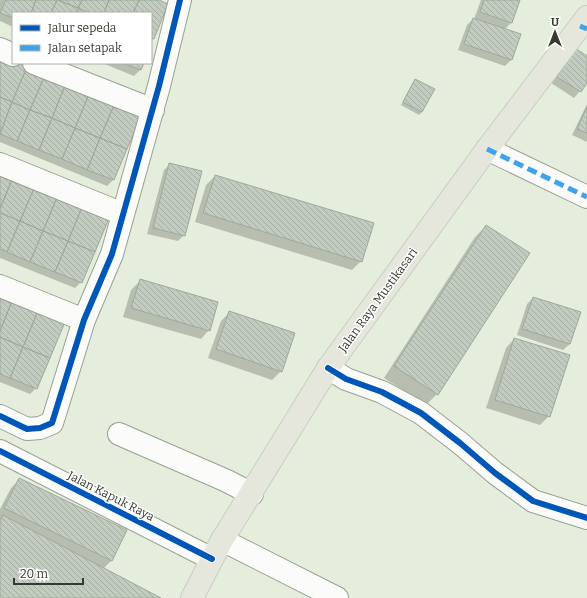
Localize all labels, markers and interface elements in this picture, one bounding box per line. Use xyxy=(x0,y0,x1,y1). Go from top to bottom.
legend xyxy=(12,12,152,64)
north arrow xyxy=(535,12,575,52)
text: U xyxy=(551,16,559,29)
text: Jalur sepeda xyxy=(47,21,117,35)
text: Jalan setapak xyxy=(47,41,122,55)
street label: Jalan Raya Mustikasari xyxy=(335,245,421,355)
street label: Jalan Kapuk Raya xyxy=(65,468,157,524)
scale bar xyxy=(14,560,83,586)
text: 20 m xyxy=(20,567,49,581)

